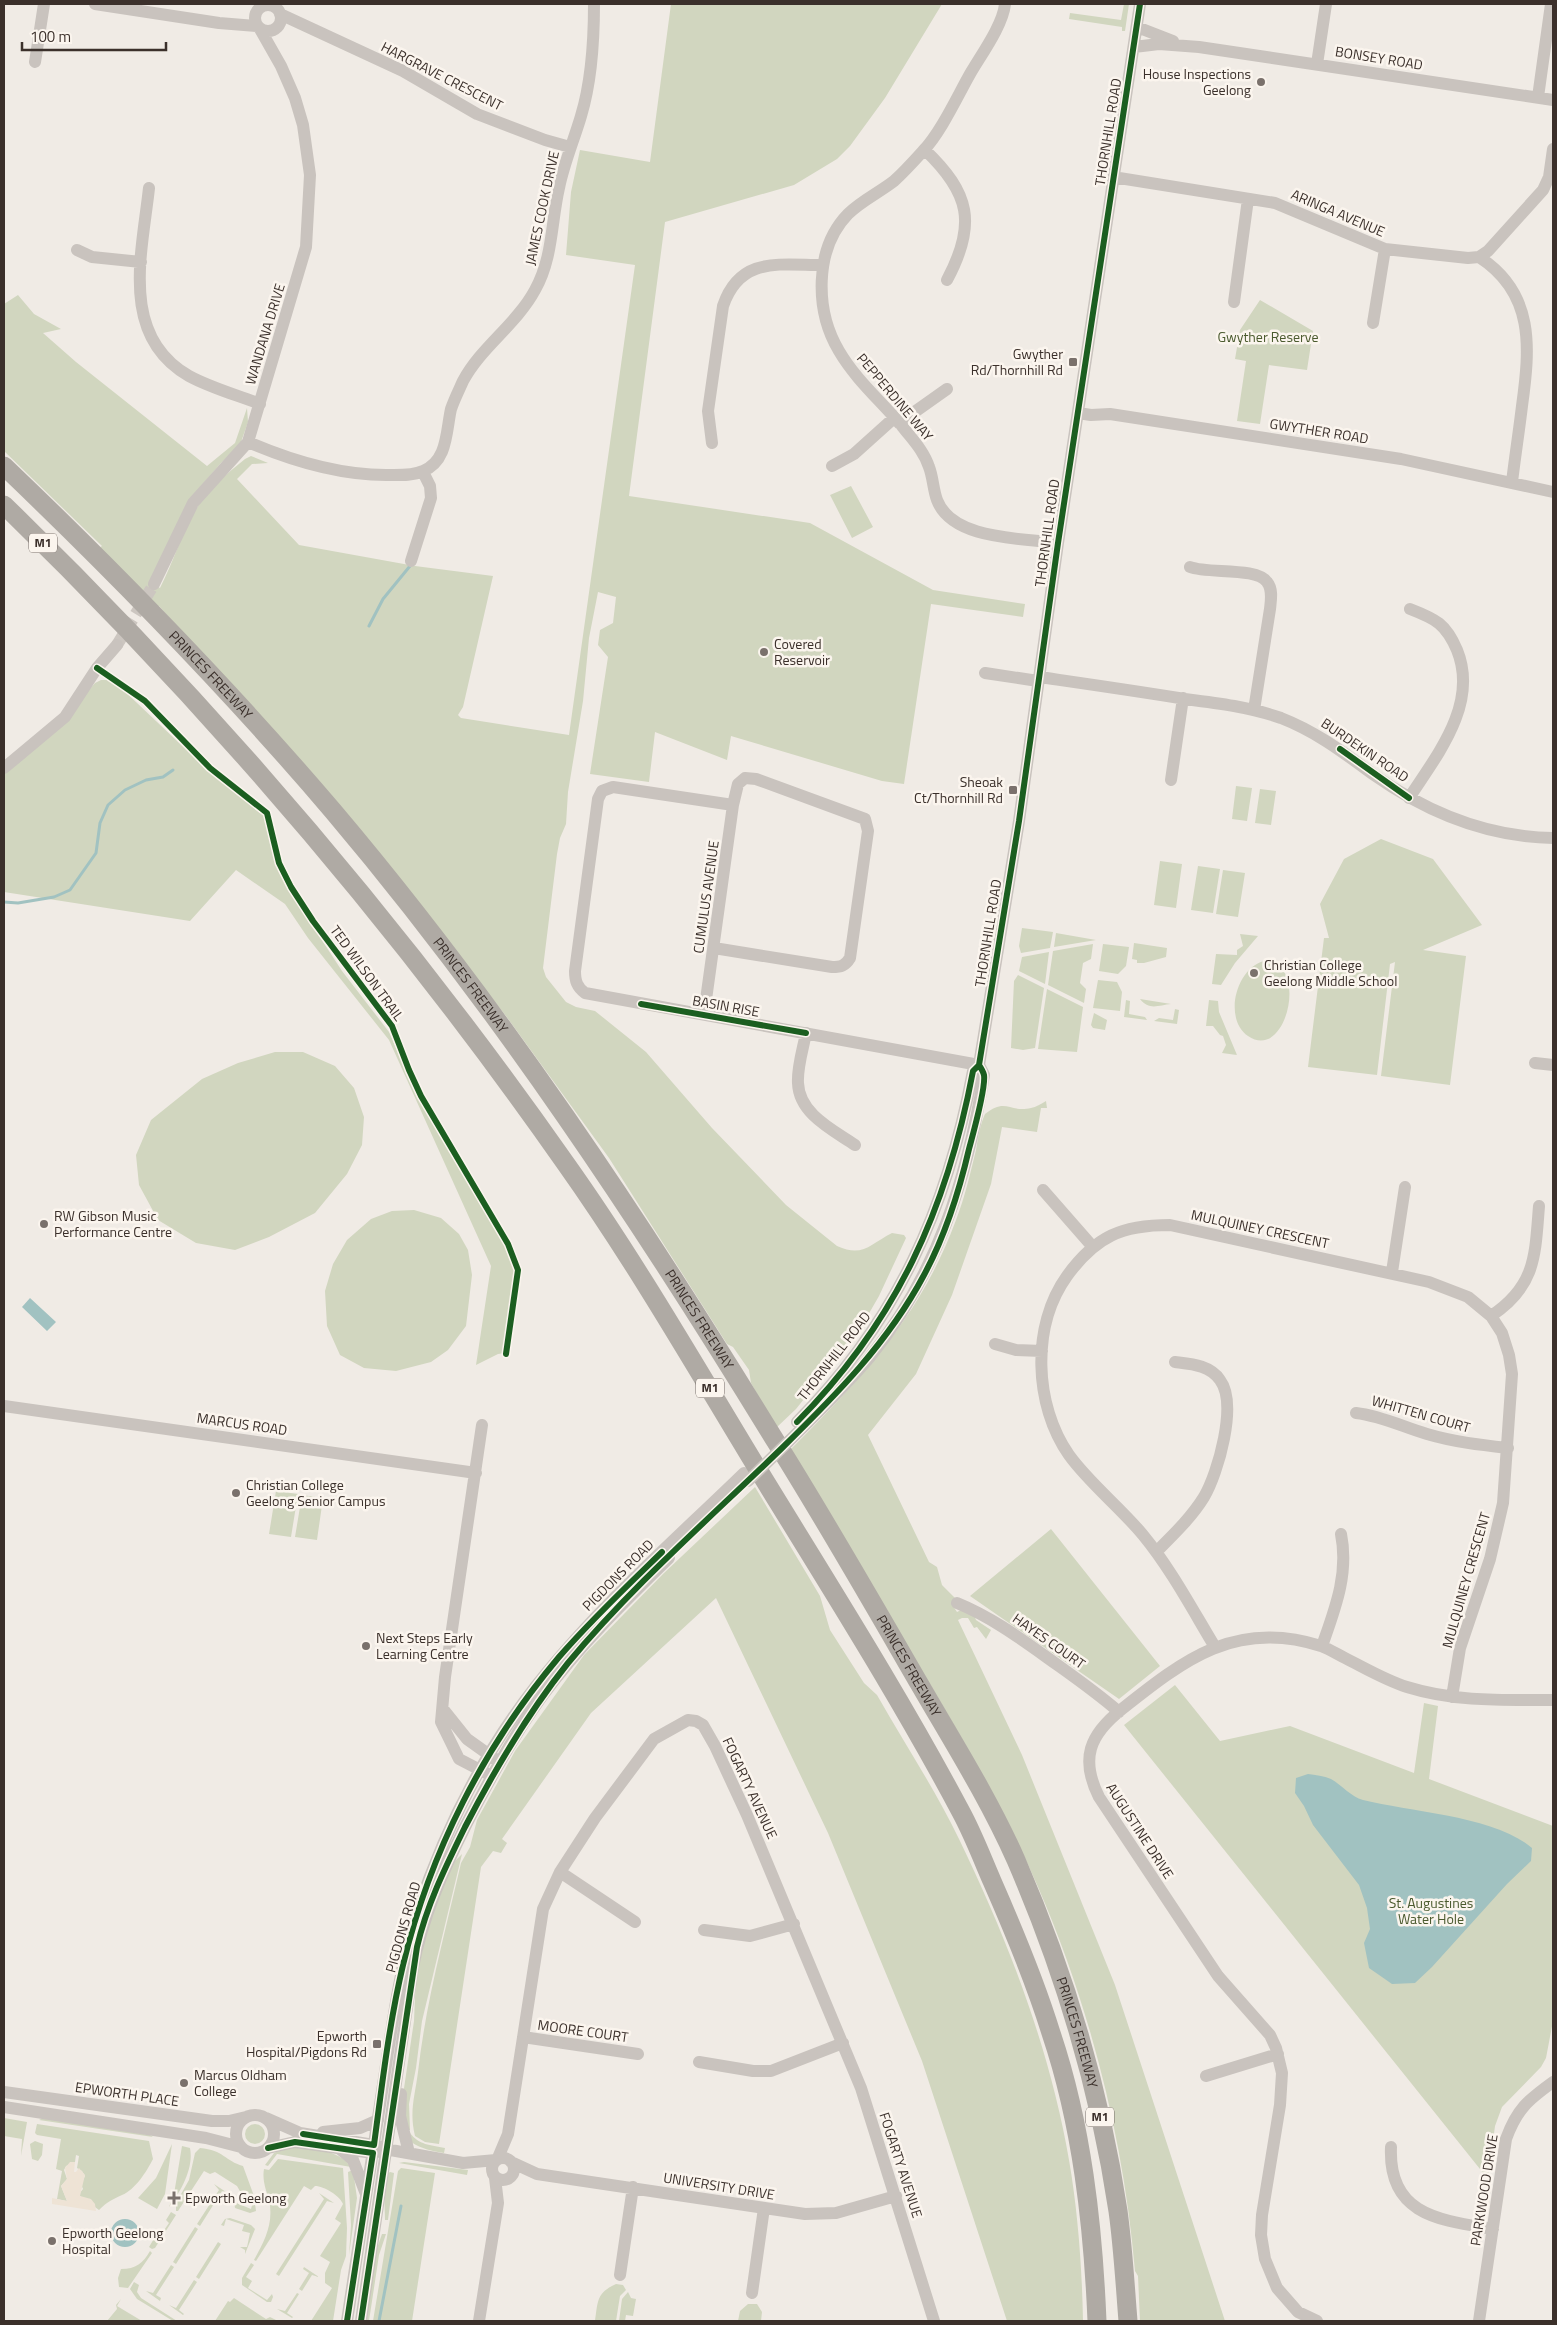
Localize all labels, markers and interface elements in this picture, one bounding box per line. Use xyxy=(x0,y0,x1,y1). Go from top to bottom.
scale bar xyxy=(22,20,166,52)
text: 100 m xyxy=(30,25,71,48)
street label: HARGRAVE CRESCENT xyxy=(378,36,507,116)
street label: BONSEY ROAD xyxy=(1334,40,1424,75)
place label: House Inspections Geelong xyxy=(1143,63,1251,100)
marker: House Inspections Geelong xyxy=(1255,76,1267,88)
street label: THORNHILL ROAD xyxy=(1089,77,1126,187)
street label: JAMES COOK DRIVE xyxy=(519,148,564,267)
street label: ARINGA AVENUE xyxy=(1288,183,1389,242)
street label: WANDANA DRIVE xyxy=(239,280,290,387)
park label: Gwyther Reserve xyxy=(1217,326,1319,347)
place label: Gwyther Rd/Thornhill Rd xyxy=(971,343,1063,380)
street label: PEPPERDINE WAY xyxy=(852,348,939,446)
marker: Gwyther Rd/Thornhill Rd xyxy=(1067,356,1079,368)
street label: GWYTHER ROAD xyxy=(1268,412,1370,449)
street label: THORNHILL ROAD xyxy=(1029,478,1064,588)
road number: M1 xyxy=(29,534,57,552)
street label: PRINCES FREEWAY xyxy=(164,625,258,724)
place label: Covered Reservoir xyxy=(774,633,830,670)
marker: Covered Reservoir xyxy=(758,646,770,658)
street label: BURDEKIN ROAD xyxy=(1317,712,1413,787)
place label: Sheoak Ct/Thornhill Rd xyxy=(914,771,1003,808)
marker: Sheoak Ct/Thornhill Rd xyxy=(1007,784,1019,796)
street label: CUMULUS AVENUE xyxy=(687,839,724,955)
street label: THORNHILL ROAD xyxy=(969,878,1006,988)
street label: TED WILSON TRAIL xyxy=(326,921,409,1025)
street label: PRINCES FREEWAY xyxy=(428,933,514,1037)
place label: Christian College Geelong Middle School xyxy=(1264,954,1397,991)
marker: Christian College Geelong Middle School xyxy=(1248,967,1260,979)
street label: BASIN RISE xyxy=(691,989,761,1022)
street label: MULQUINEY CRESCENT xyxy=(1189,1204,1332,1254)
place label: RW Gibson Music Performance Centre xyxy=(54,1205,172,1242)
marker: RW Gibson Music Performance Centre xyxy=(38,1218,50,1230)
street label: PRINCES FREEWAY xyxy=(660,1265,740,1373)
street label: THORNHILL ROAD xyxy=(792,1306,875,1405)
road number: M1 xyxy=(696,1379,724,1398)
street label: WHITTEN COURT xyxy=(1369,1389,1474,1438)
street label: MARCUS ROAD xyxy=(195,1407,289,1440)
place label: Christian College Geelong Senior Campus xyxy=(246,1474,385,1511)
marker: Christian College Geelong Senior Campus xyxy=(230,1487,242,1499)
street label: MULQUINEY CRESCENT xyxy=(1436,1509,1495,1650)
street label: PIGDONS ROAD xyxy=(577,1534,658,1615)
street label: HAYES COURT xyxy=(1009,1608,1090,1674)
street label: PRINCES FREEWAY xyxy=(872,1611,947,1721)
place label: Next Steps Early Learning Centre xyxy=(376,1627,473,1664)
marker: Next Steps Early Learning Centre xyxy=(360,1640,372,1652)
street label: FOGARTY AVENUE xyxy=(718,1734,783,1842)
street label: AUGUSTINE DRIVE xyxy=(1102,1779,1179,1883)
street label: PIGDONS ROAD xyxy=(379,1879,426,1975)
park label: St. Augustines Water Hole xyxy=(1389,1892,1473,1929)
street label: PRINCES FREEWAY xyxy=(1052,1974,1104,2090)
street label: MOORE COURT xyxy=(536,2014,630,2047)
place label: Epworth Hospital/Pigdons Rd xyxy=(246,2025,367,2062)
marker: Epworth Hospital/Pigdons Rd xyxy=(371,2038,383,2050)
place label: Marcus Oldham College xyxy=(194,2064,287,2101)
street label: EPWORTH PLACE xyxy=(74,2076,181,2111)
marker: Marcus Oldham College xyxy=(178,2077,190,2089)
road number: M1 xyxy=(1086,2108,1114,2126)
street label: FOGARTY AVENUE xyxy=(874,2109,929,2221)
street label: PARKWOOD DRIVE xyxy=(1464,2132,1503,2247)
street label: UNIVERSITY DRIVE xyxy=(662,2166,776,2205)
place label: Epworth Geelong xyxy=(185,2187,287,2208)
marker: Epworth Geelong xyxy=(167,2191,181,2205)
place label: Epworth Geelong Hospital xyxy=(62,2222,164,2259)
marker: Epworth Geelong Hospital xyxy=(46,2235,58,2247)

